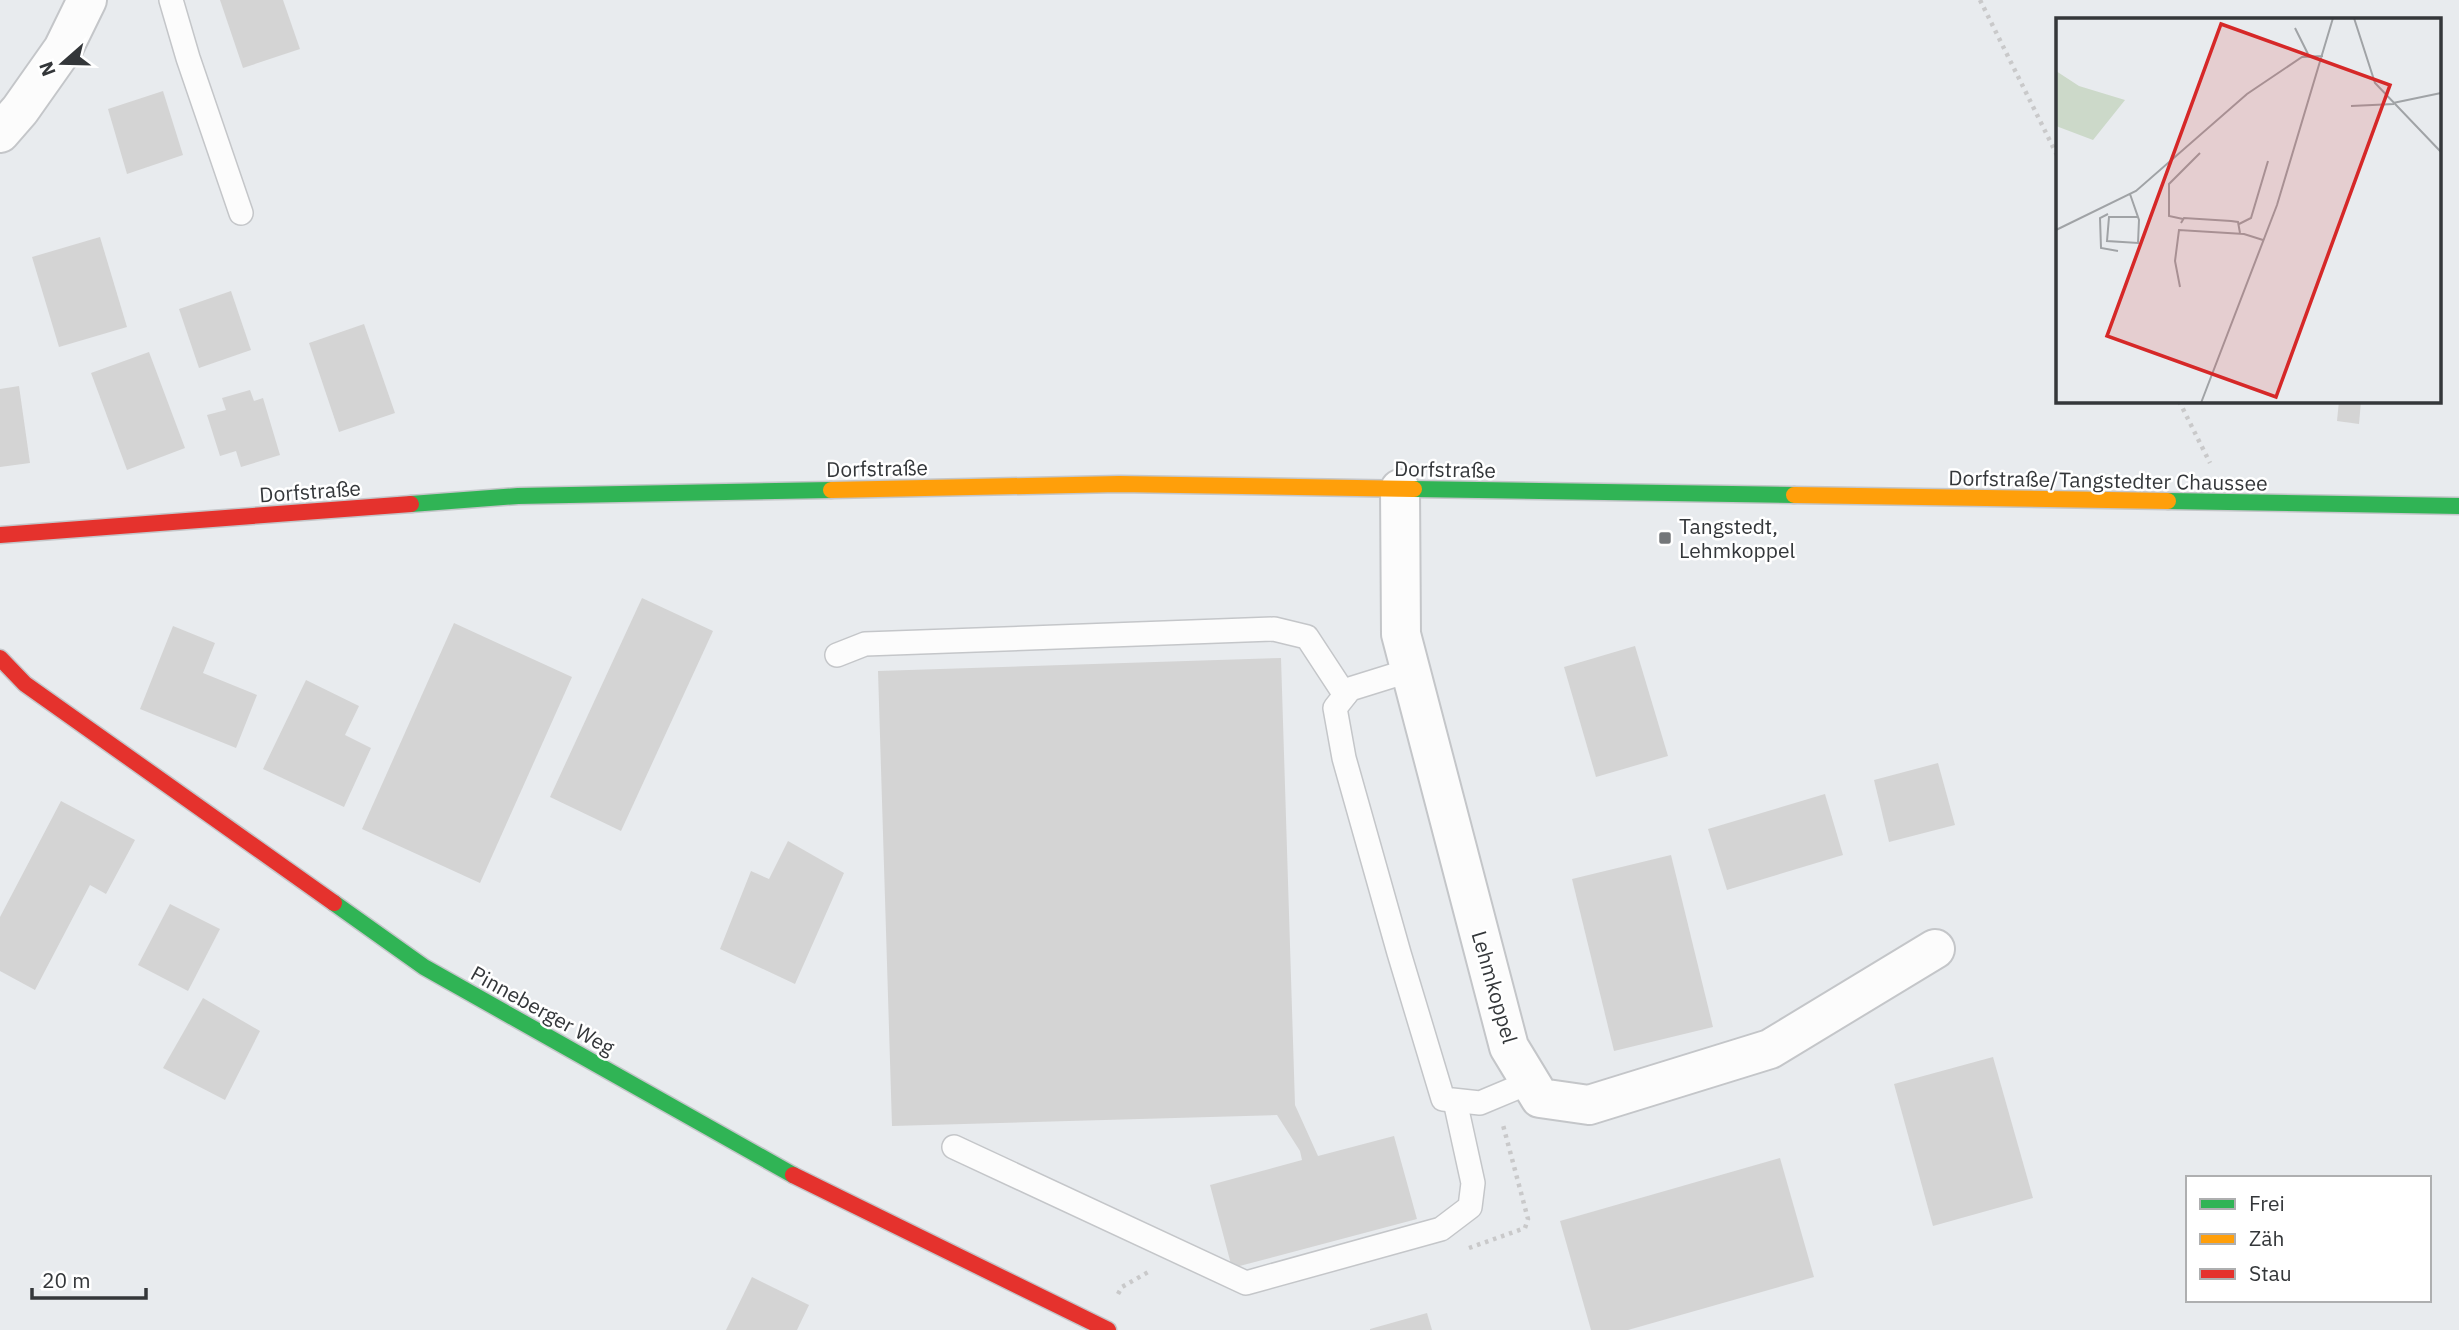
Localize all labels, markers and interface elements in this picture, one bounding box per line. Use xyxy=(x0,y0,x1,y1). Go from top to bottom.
inset map xyxy=(2056,18,2442,402)
north arrow xyxy=(28,28,98,98)
text: N xyxy=(33,58,61,79)
street label: Dorfstraße xyxy=(826,453,928,483)
street label: Dorfstraße xyxy=(1394,454,1496,484)
street label: Dorfstraße/Tangstedter Chaussee xyxy=(1948,463,2268,497)
street label: Dorfstraße xyxy=(258,473,362,509)
place label: Tangstedt, Lehmkoppel xyxy=(1679,512,1795,564)
marker: Tangstedt, Lehmkoppel xyxy=(1657,530,1673,546)
street label: Lehmkoppel xyxy=(1466,927,1525,1047)
street label: Pinneberger Weg xyxy=(466,959,620,1061)
legend xyxy=(2186,1176,2431,1302)
text: Frei xyxy=(2249,1189,2285,1217)
text: Zäh xyxy=(2249,1224,2284,1252)
scale bar xyxy=(32,1256,145,1300)
text: Stau xyxy=(2249,1259,2292,1287)
text: 20 m xyxy=(42,1266,91,1294)

